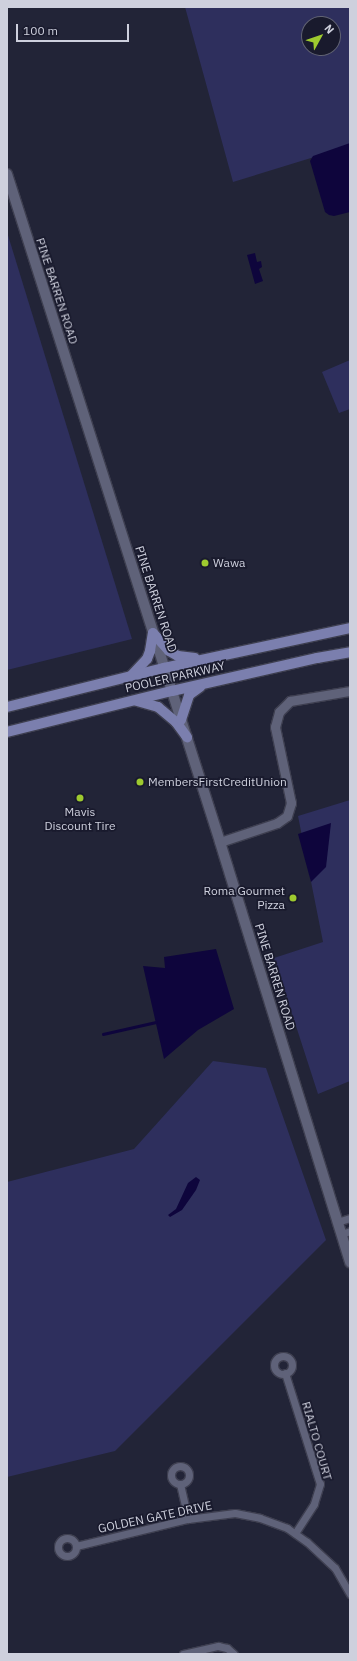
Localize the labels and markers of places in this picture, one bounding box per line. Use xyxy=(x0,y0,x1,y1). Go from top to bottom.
place label: Wawa xyxy=(213,556,245,570)
marker: Wawa xyxy=(200,558,210,568)
place label: MembersFirstCreditUnion xyxy=(148,775,287,789)
marker: MembersFirstCreditUnion xyxy=(135,777,145,787)
marker: Mavis Discount Tire xyxy=(75,793,85,803)
place label: Mavis Discount Tire xyxy=(44,805,116,833)
place label: Roma Gourmet Pizza xyxy=(204,884,285,912)
marker: Roma Gourmet Pizza xyxy=(288,893,298,903)

